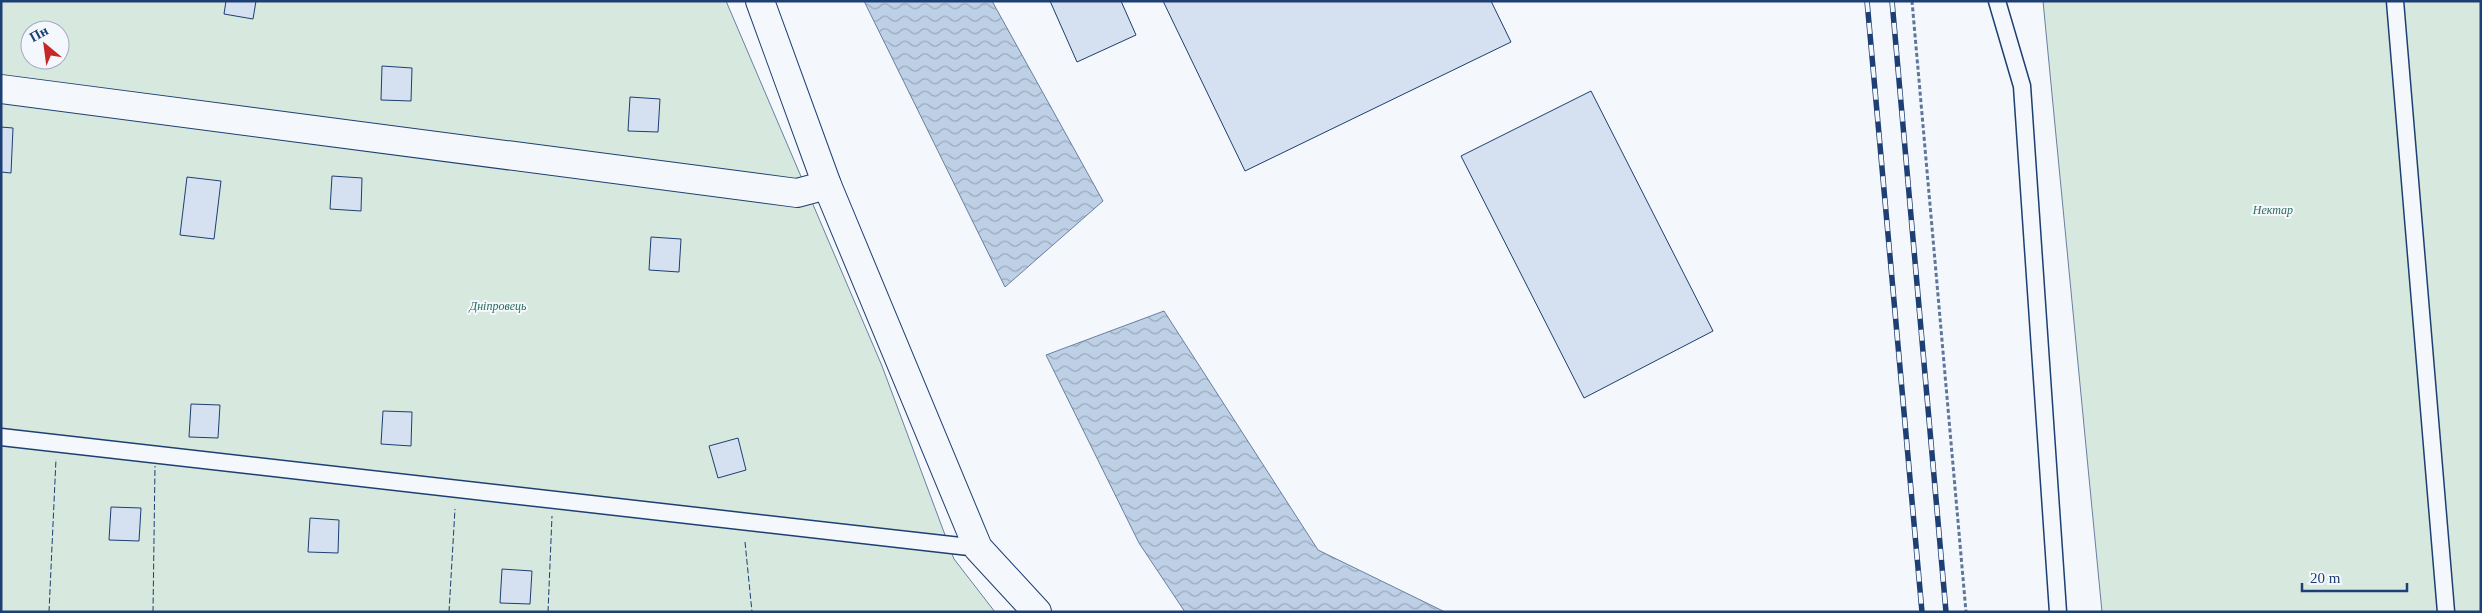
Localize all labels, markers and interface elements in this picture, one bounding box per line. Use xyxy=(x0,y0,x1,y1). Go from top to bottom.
north arrow xyxy=(20,20,70,70)
text: Пн xyxy=(27,23,51,45)
park label: Нектар xyxy=(2252,203,2293,217)
park label: Дніпровець xyxy=(469,299,527,313)
scale bar xyxy=(2302,560,2407,592)
text: 20 m xyxy=(2310,570,2341,586)

